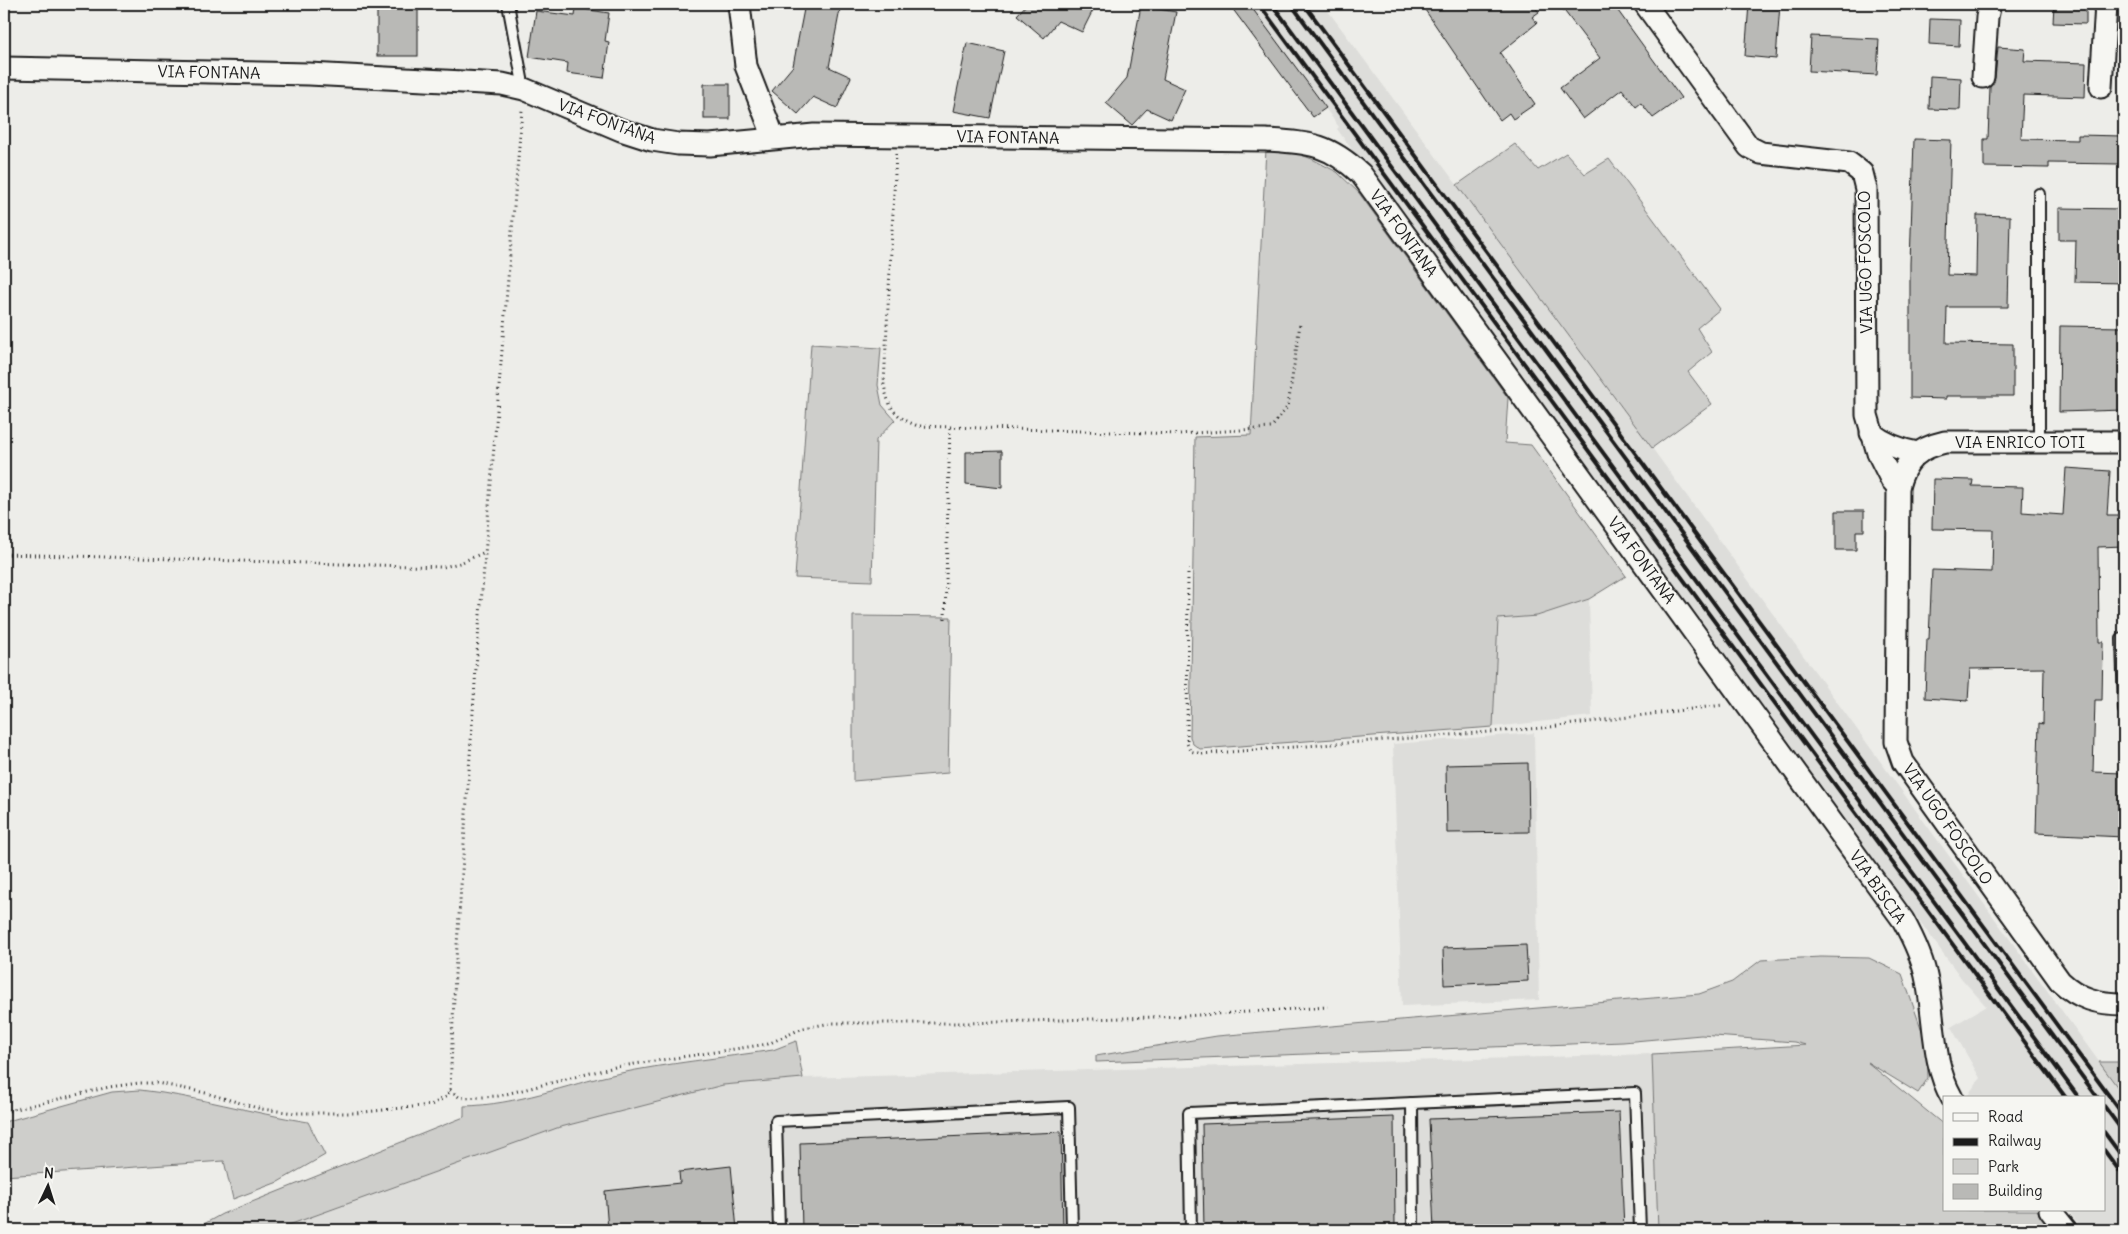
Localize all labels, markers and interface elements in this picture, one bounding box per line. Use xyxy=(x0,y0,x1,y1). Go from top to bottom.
street label: VIA FONTANA xyxy=(157,61,261,83)
street label: VIA FONTANA xyxy=(555,94,659,148)
street label: VIA FONTANA xyxy=(956,126,1060,148)
street label: VIA FONTANA xyxy=(1366,186,1442,280)
street label: VIA UGO FOSCOLO xyxy=(1854,190,1876,334)
street label: VIA ENRICO TOTI xyxy=(1955,432,2085,452)
street label: VIA FONTANA xyxy=(1604,513,1680,607)
street label: VIA UGO FOSCOLO xyxy=(1899,760,1997,888)
street label: VIA BISCIA xyxy=(1845,846,1911,928)
legend xyxy=(1943,1096,2106,1212)
text: Road xyxy=(1988,1107,2023,1126)
text: Railway xyxy=(1988,1131,2042,1150)
text: Park xyxy=(1988,1157,2019,1176)
north arrow xyxy=(22,1162,72,1212)
text: N xyxy=(43,1164,54,1182)
text: Building xyxy=(1988,1181,2043,1200)

